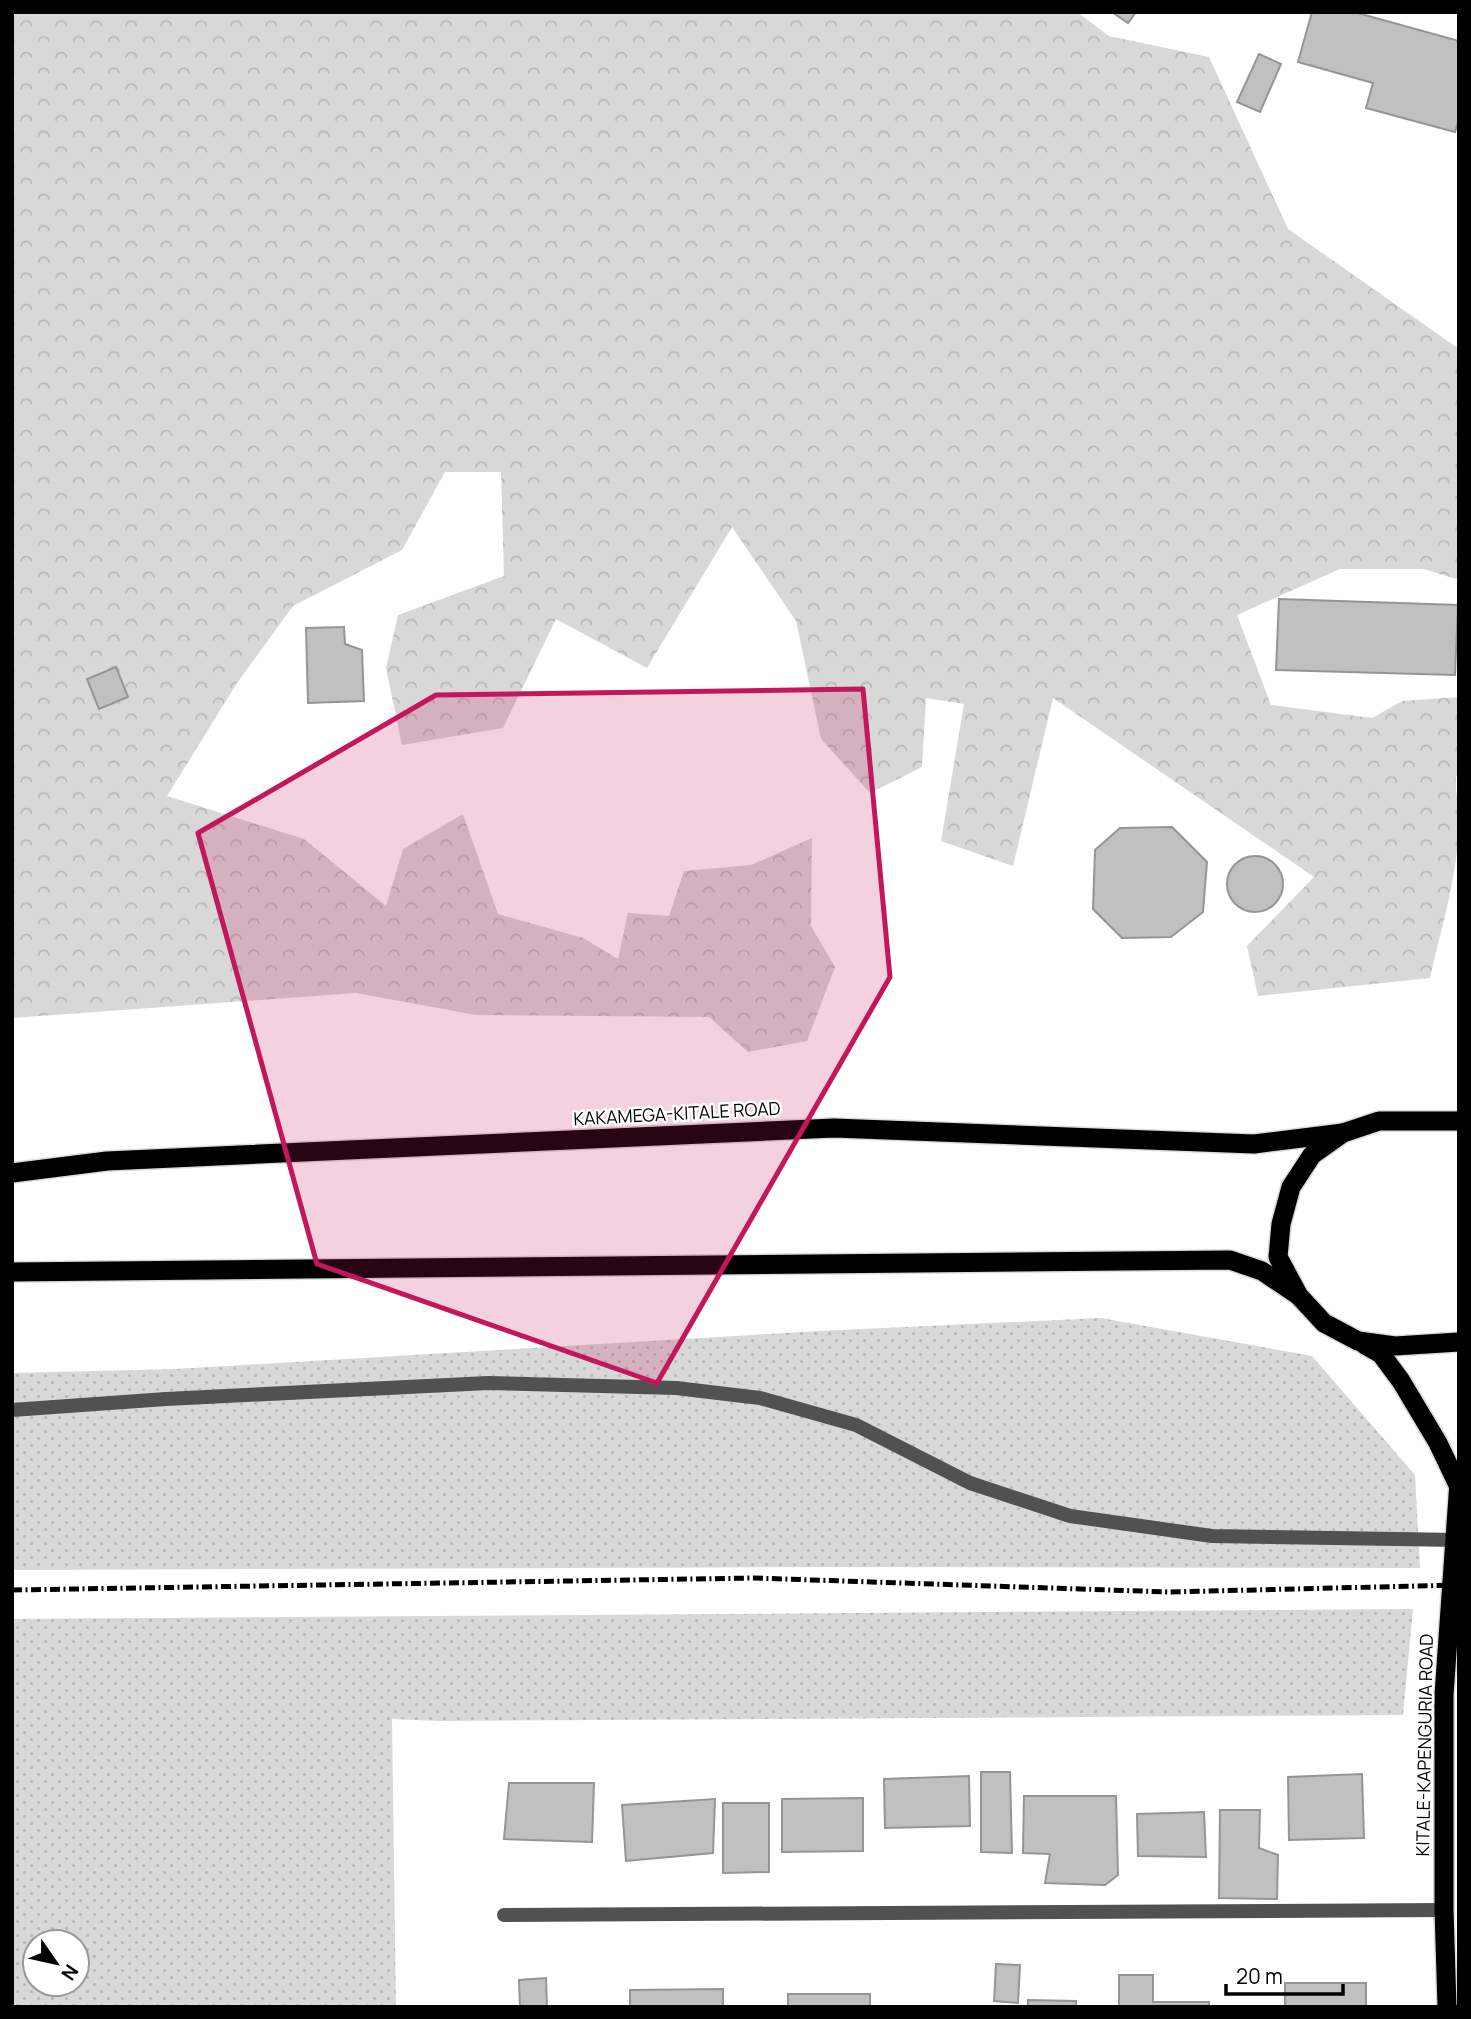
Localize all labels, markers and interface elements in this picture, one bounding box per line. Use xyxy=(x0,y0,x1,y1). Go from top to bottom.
street label: KAKAMEGA-KITALE ROAD xyxy=(573,1096,781,1130)
street label: KITALE-KAPENGURIA ROAD xyxy=(1410,1633,1438,1856)
north arrow xyxy=(21,1928,91,1998)
scale bar xyxy=(1226,1952,1343,1996)
text: N xyxy=(55,1960,85,1985)
text: 20 m xyxy=(1236,1962,1283,1990)

